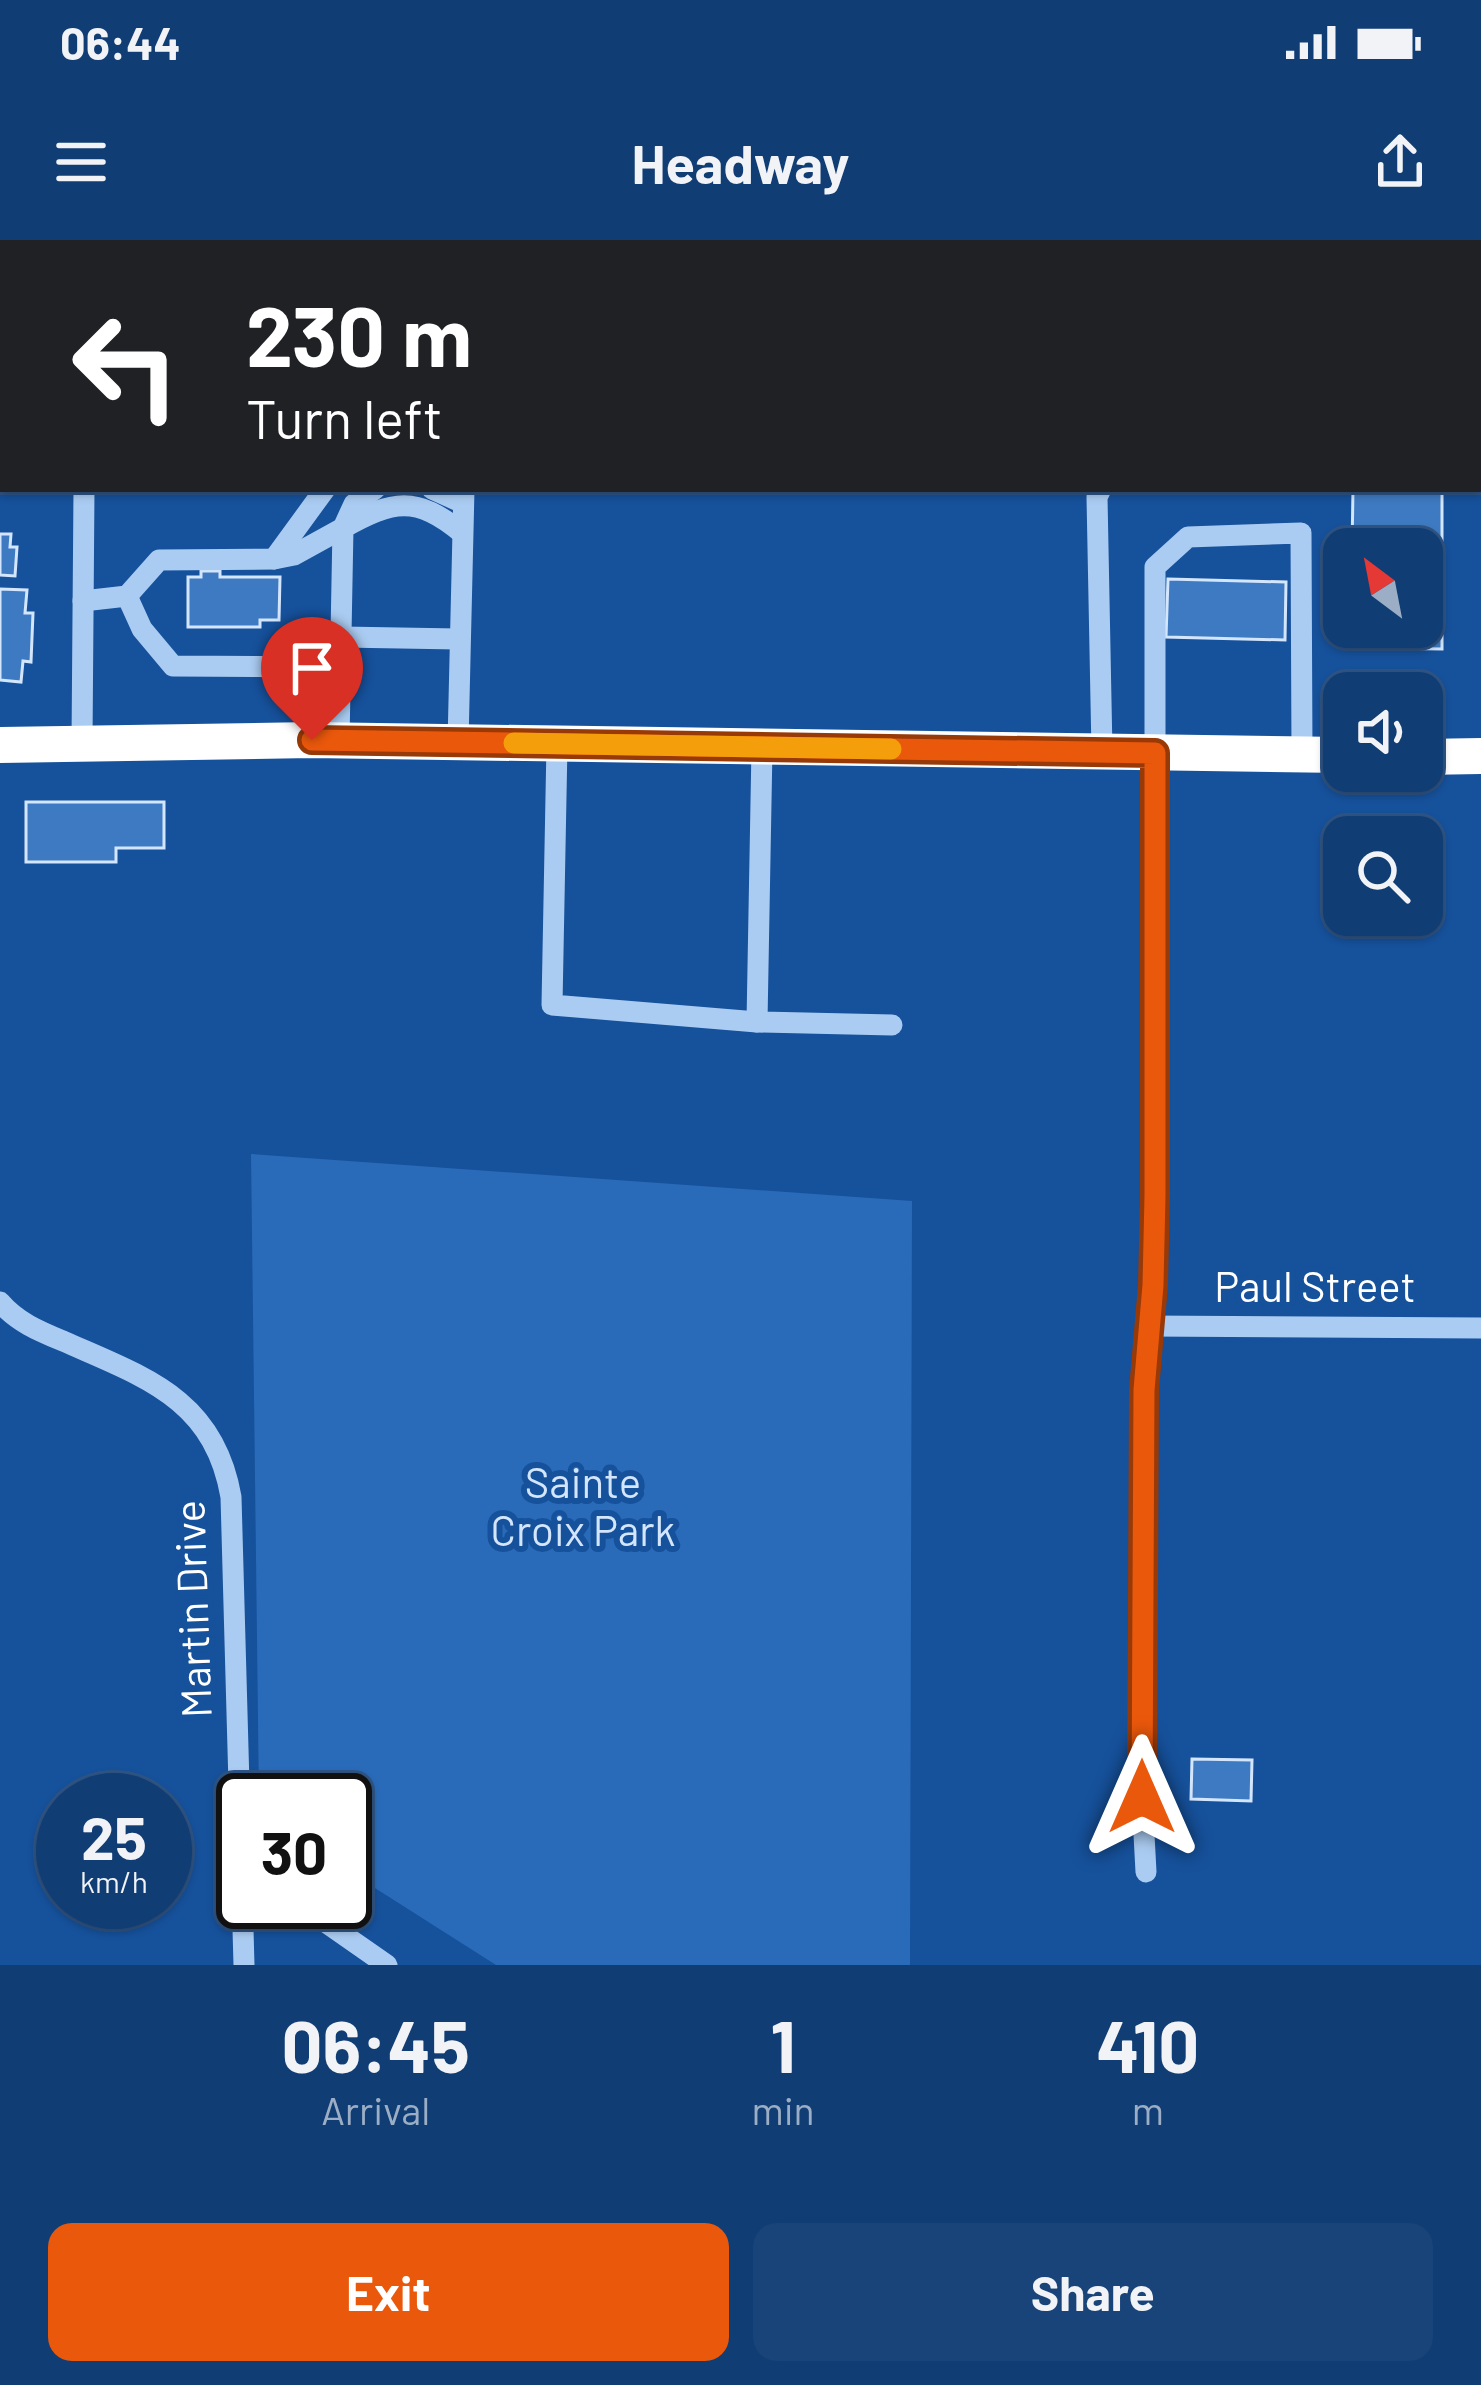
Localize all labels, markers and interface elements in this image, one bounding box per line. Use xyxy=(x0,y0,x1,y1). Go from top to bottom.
text: 06:44 xyxy=(60,15,181,69)
icon: menu xyxy=(48,129,114,195)
icon: share xyxy=(1367,129,1433,195)
text: Headway xyxy=(632,130,850,195)
text: 230 m xyxy=(246,283,472,384)
icon: left xyxy=(48,288,204,444)
text: Turn left xyxy=(246,385,443,450)
north arrow xyxy=(1323,528,1443,648)
map controls xyxy=(1323,528,1443,936)
pin xyxy=(261,617,363,740)
icon: arrive xyxy=(279,635,345,701)
button: sound xyxy=(1323,672,1443,792)
button: search xyxy=(1323,816,1443,936)
street label: Paul Street xyxy=(1214,1260,1416,1310)
park label: Sainte Croix Park xyxy=(490,1456,676,1554)
street label: Martin Drive xyxy=(162,1499,220,1719)
position arrow xyxy=(1079,1734,1205,1860)
speed limit sign: 30 xyxy=(216,1773,372,1929)
text: 25 xyxy=(81,1800,147,1872)
text: km/h xyxy=(80,1863,148,1899)
text: 06:45 xyxy=(282,2001,470,2087)
text: 1 xyxy=(770,2001,796,2087)
text: 410 xyxy=(1096,2001,1199,2087)
text: Arrival xyxy=(321,2086,430,2133)
text: min xyxy=(751,2086,815,2133)
text: m xyxy=(1132,2086,1164,2133)
button: Exit xyxy=(48,2223,729,2361)
button: Share xyxy=(753,2223,1433,2361)

